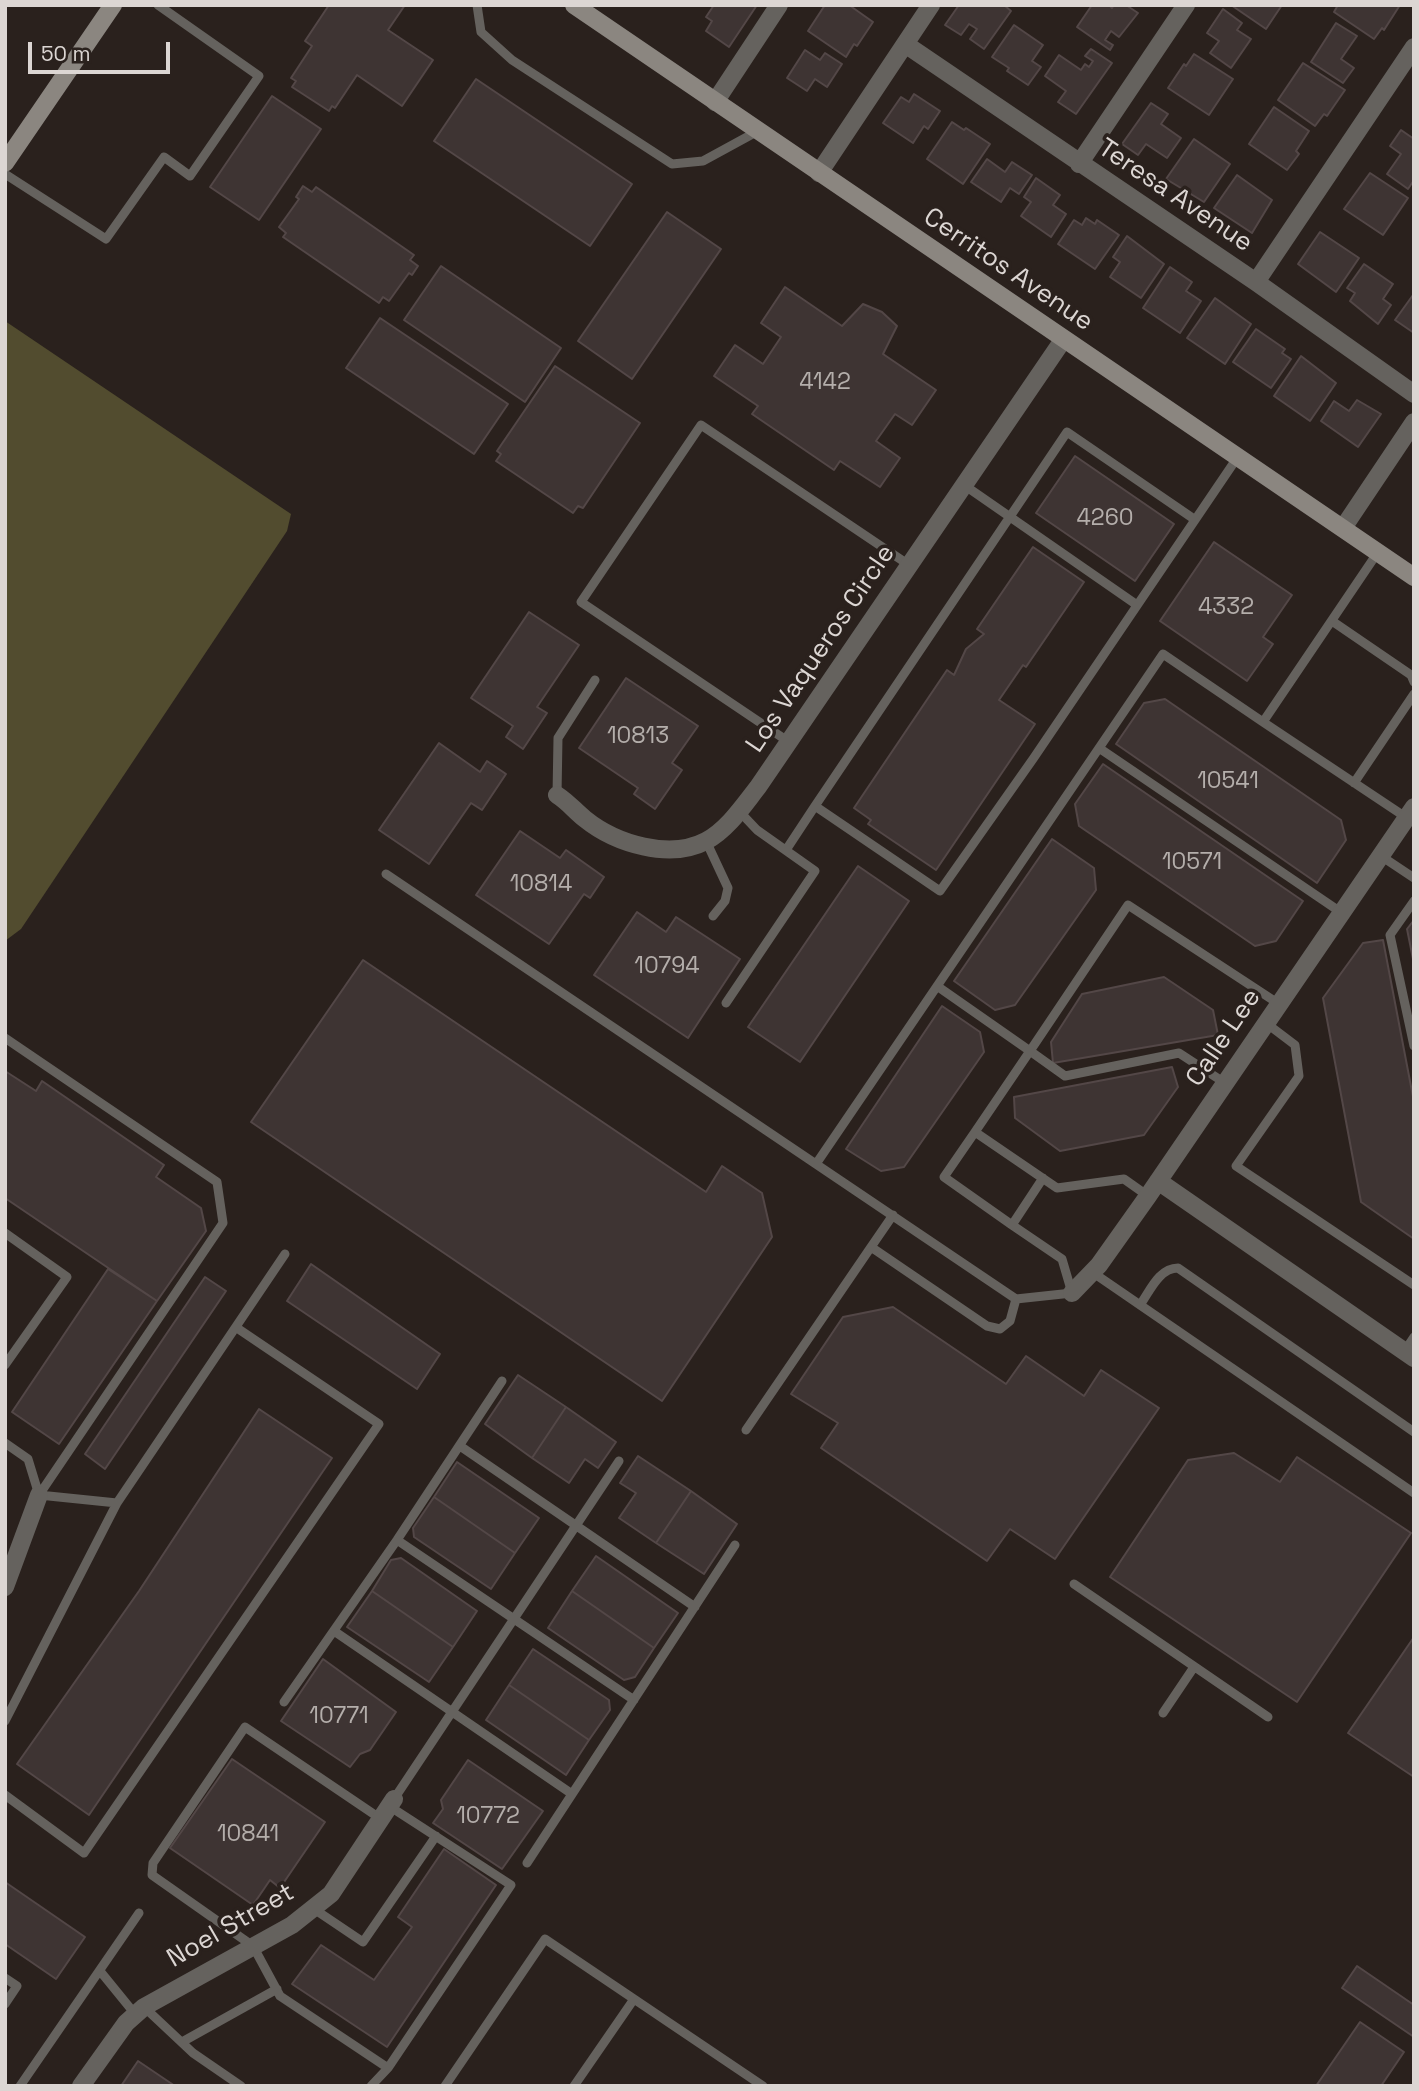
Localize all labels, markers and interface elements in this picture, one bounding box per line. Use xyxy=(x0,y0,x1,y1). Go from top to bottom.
scale bar xyxy=(32,28,173,72)
text: 50 m xyxy=(41,40,91,67)
street label: Teresa Avenue xyxy=(1092,133,1258,259)
street label: Cerritos Avenue xyxy=(917,202,1099,338)
house number: 4142 xyxy=(799,369,851,397)
house number: 4260 xyxy=(1076,505,1134,533)
street label: Los Vaqueros Circle xyxy=(740,539,902,759)
house number: 4332 xyxy=(1198,594,1254,622)
house number: 10813 xyxy=(607,723,669,751)
house number: 10541 xyxy=(1197,768,1259,796)
house number: 10571 xyxy=(1162,849,1222,877)
house number: 10814 xyxy=(510,871,572,899)
house number: 10794 xyxy=(634,953,700,981)
street label: Calle Lee xyxy=(1180,983,1268,1093)
house number: 10771 xyxy=(309,1703,369,1731)
house number: 10772 xyxy=(456,1803,520,1831)
house number: 10841 xyxy=(217,1821,279,1849)
street label: Noel Street xyxy=(162,1877,300,1975)

